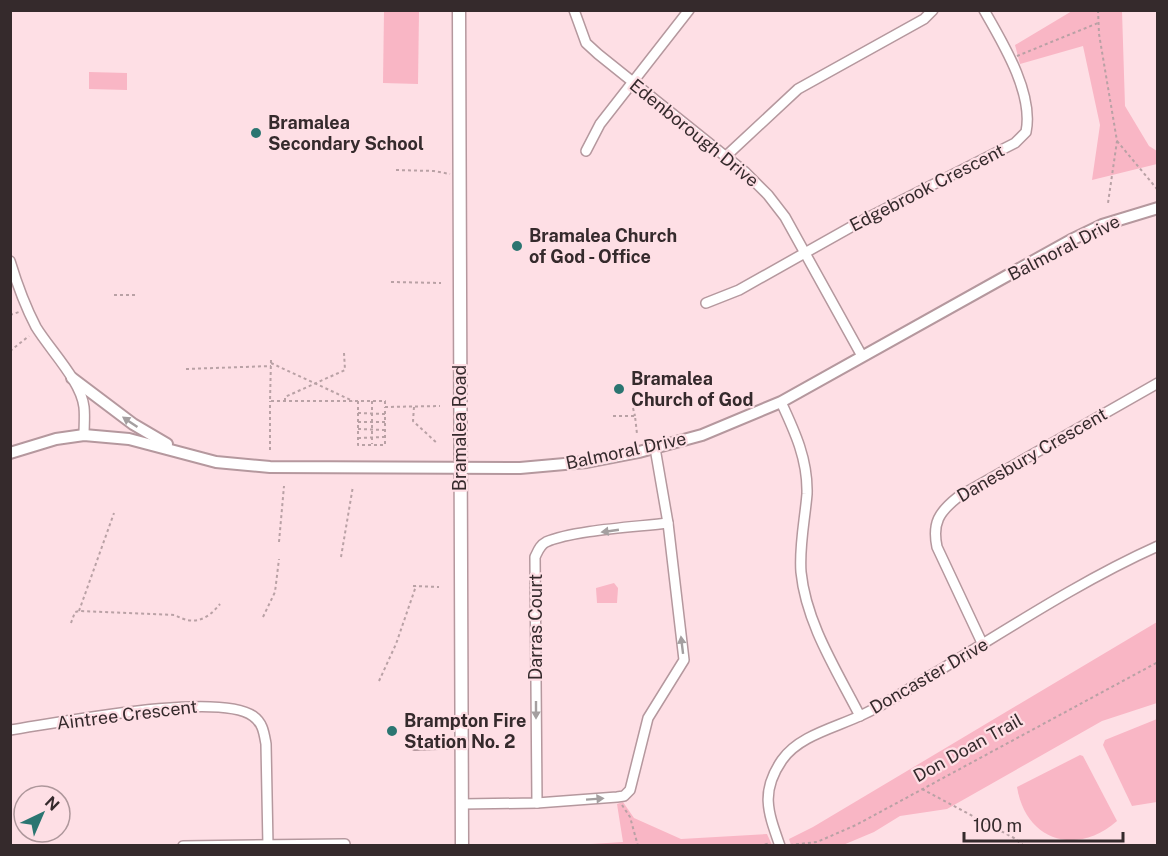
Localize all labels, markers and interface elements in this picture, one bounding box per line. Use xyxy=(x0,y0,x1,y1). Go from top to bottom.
street label: Edenborough Drive xyxy=(626,74,763,191)
place label: Bramalea Secondary School xyxy=(268,112,424,154)
marker: Bramalea Secondary School xyxy=(249,126,263,140)
street label: Edgebrook Crescent xyxy=(846,139,1008,236)
street label: Balmoral Drive xyxy=(1004,210,1123,285)
place label: Bramalea Church of God - Office xyxy=(529,225,677,267)
marker: Bramalea Church of God - Office xyxy=(510,239,524,253)
street label: Bramalea Road xyxy=(449,365,470,491)
place label: Bramalea Church of God xyxy=(631,368,753,410)
marker: Bramalea Church of God xyxy=(612,382,626,396)
street label: Danesbury Crescent xyxy=(953,403,1111,506)
one-way arrow xyxy=(122,416,138,427)
street label: Balmoral Drive xyxy=(564,427,688,474)
one-way arrow xyxy=(600,526,619,535)
street label: Darras Court xyxy=(525,574,546,680)
street label: Doncaster Drive xyxy=(866,633,992,718)
one-way arrow xyxy=(677,635,687,654)
street label: Aintree Crescent xyxy=(56,695,198,734)
one-way arrow xyxy=(531,701,541,720)
street label: Don Doan Trail xyxy=(910,709,1026,786)
place label: Brampton Fire Station No. 2 xyxy=(404,710,526,752)
marker: Brampton Fire Station No. 2 xyxy=(385,724,399,738)
north arrow xyxy=(12,784,72,844)
text: N xyxy=(41,792,63,815)
one-way arrow xyxy=(586,794,605,804)
scale bar xyxy=(964,805,1123,843)
text: 100 m xyxy=(973,815,1022,836)

